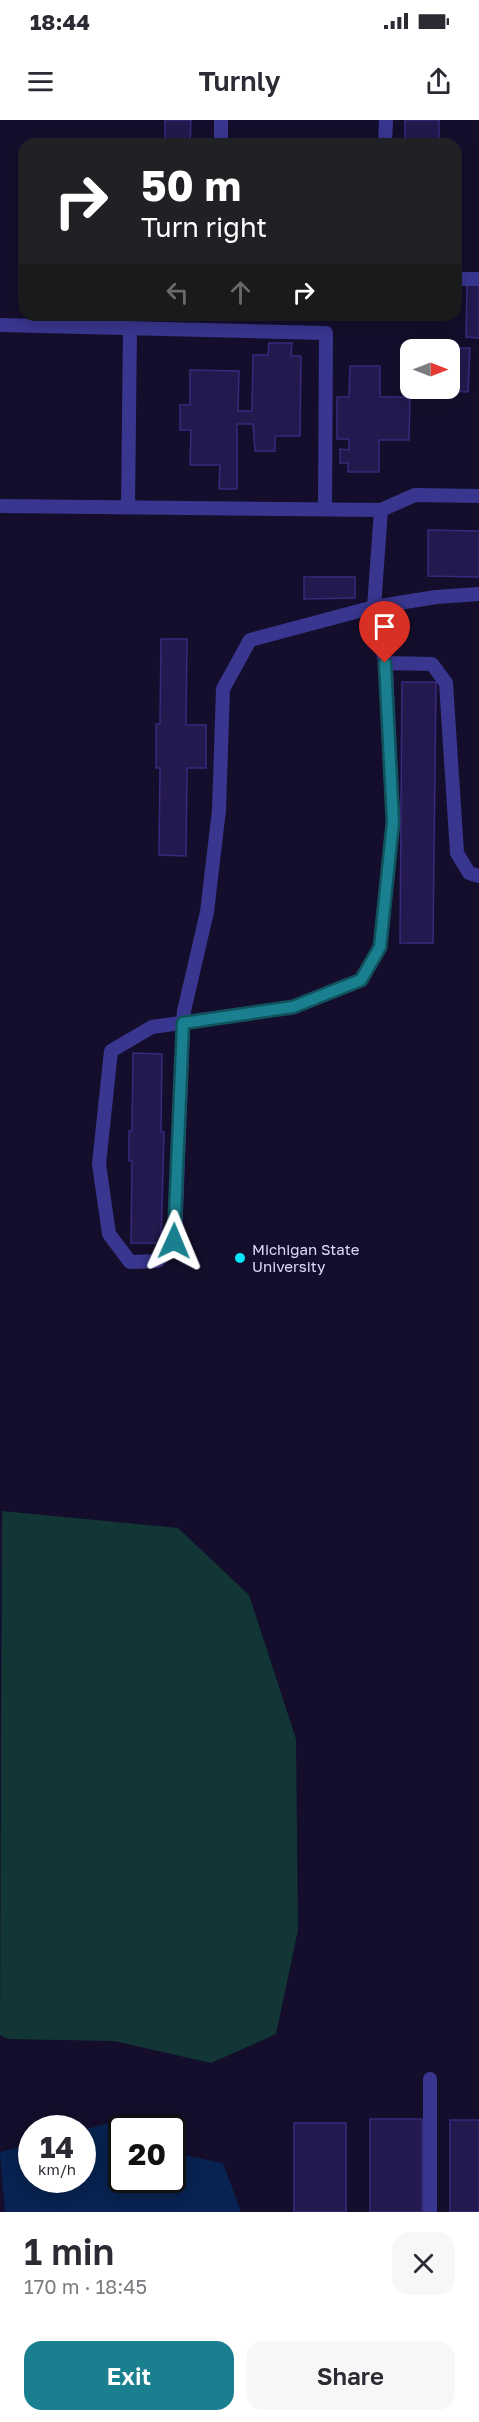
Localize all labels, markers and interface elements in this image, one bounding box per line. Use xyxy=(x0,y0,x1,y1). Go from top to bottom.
text: 18:44 xyxy=(30,8,90,35)
icon: menu xyxy=(24,65,57,98)
text: Turnly xyxy=(198,65,281,97)
icon: share xyxy=(422,65,455,98)
text: 50 m xyxy=(141,160,241,210)
icon: right xyxy=(42,162,120,240)
text: Turn right xyxy=(141,211,267,243)
icon: left xyxy=(161,276,194,309)
icon: ahead xyxy=(224,276,257,309)
icon: right xyxy=(287,276,320,309)
north arrow xyxy=(400,339,460,399)
map controls xyxy=(400,339,460,399)
pin xyxy=(359,601,410,663)
icon: arrive xyxy=(368,610,401,643)
position arrow xyxy=(142,1209,206,1273)
place label: Michigan State University xyxy=(252,1240,360,1275)
marker: Michigan State University xyxy=(233,1251,247,1265)
speed limit sign: 20 xyxy=(108,2115,186,2193)
text: 14 xyxy=(40,2129,74,2165)
text: km/h xyxy=(38,2160,76,2178)
text: 1 min xyxy=(24,2230,114,2273)
button: close xyxy=(392,2232,455,2295)
text: 170 m · 18:45 xyxy=(24,2274,147,2298)
button: Exit xyxy=(24,2341,234,2410)
button: Share xyxy=(246,2341,455,2410)

